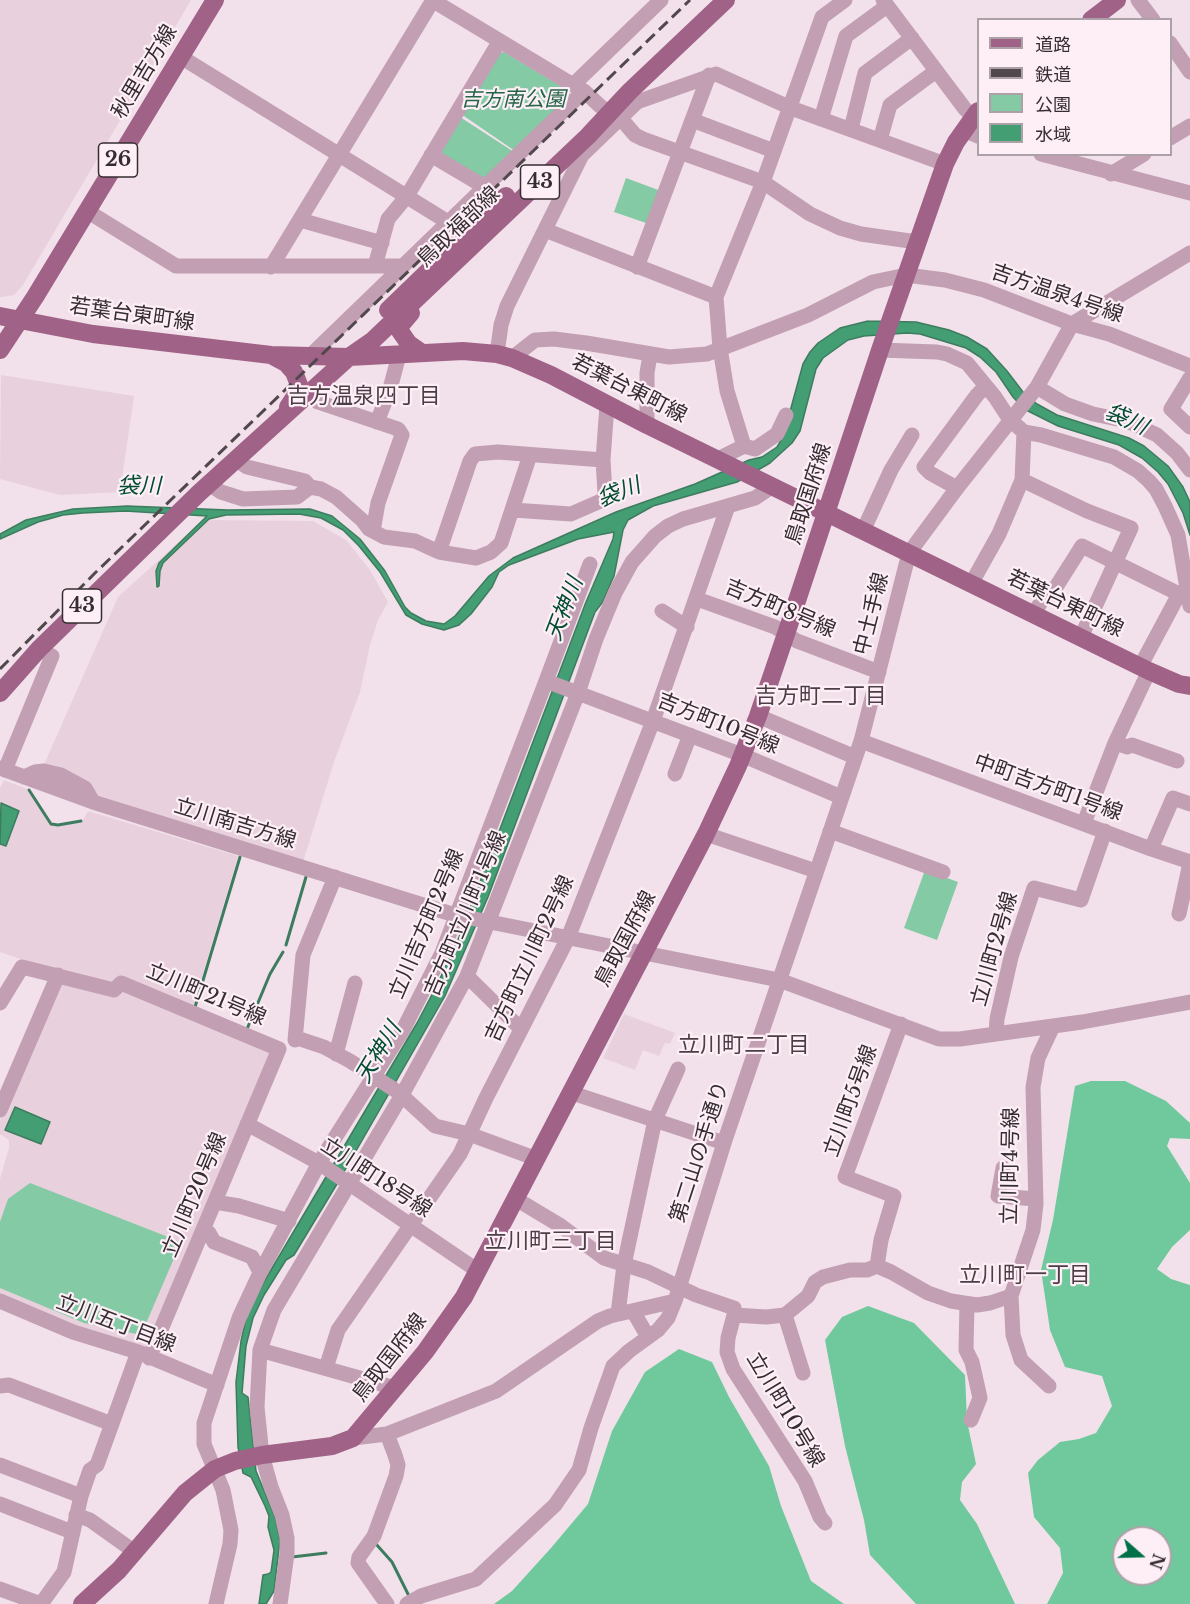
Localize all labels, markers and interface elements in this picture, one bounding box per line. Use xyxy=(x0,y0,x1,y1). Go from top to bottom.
legend xyxy=(977,18,1172,156)
street label: 秋里吉方線 xyxy=(107,21,183,123)
text: 道路 xyxy=(1035,34,1071,56)
text: 鉄道 xyxy=(1035,64,1071,86)
park label: 吉方南公園 xyxy=(461,87,565,113)
text: 公園 xyxy=(1035,94,1071,116)
text: 水域 xyxy=(1035,124,1071,146)
road number: 26 xyxy=(98,143,138,177)
road number: 43 xyxy=(520,165,560,199)
street label: 鳥取福部線 xyxy=(412,181,506,273)
street label: 吉方温泉4号線 xyxy=(988,260,1126,328)
street label: 若葉台東町線 xyxy=(68,294,196,336)
street label: 若葉台東町線 xyxy=(567,349,691,429)
district label: 吉方温泉四丁目 xyxy=(287,384,441,410)
water label: 袋川 xyxy=(1101,399,1151,441)
street label: 鳥取国府線 xyxy=(781,440,837,548)
water label: 袋川 xyxy=(594,473,644,513)
water label: 袋川 xyxy=(117,474,161,500)
street label: 若葉台東町線 xyxy=(1003,565,1127,643)
street label: 中土手線 xyxy=(850,570,894,658)
water label: 天神川 xyxy=(541,573,589,645)
street label: 吉方町8号線 xyxy=(721,574,839,644)
road number: 43 xyxy=(62,589,101,623)
district label: 吉方町二丁目 xyxy=(755,684,887,710)
street label: 吉方町10号線 xyxy=(653,688,783,760)
street label: 中町吉方町1号線 xyxy=(970,749,1126,827)
street label: 立川南吉方線 xyxy=(171,794,299,854)
street label: 吉方町立川町1号線 xyxy=(420,827,512,1001)
street label: 立川吉方町2号線 xyxy=(384,845,470,1003)
street label: 吉方町立川町2号線 xyxy=(480,872,580,1046)
street label: 鳥取国府線 xyxy=(590,887,662,991)
street label: 立川町2号線 xyxy=(967,889,1023,1009)
street label: 立川町21号線 xyxy=(142,959,270,1031)
water label: 天神川 xyxy=(351,1018,407,1088)
district label: 立川町二丁目 xyxy=(678,1033,810,1059)
street label: 立川町5号線 xyxy=(819,1042,883,1160)
street label: 第二山の手通り xyxy=(665,1078,735,1226)
street label: 立川町4号線 xyxy=(997,1107,1025,1225)
street label: 立川町20号線 xyxy=(157,1129,233,1261)
street label: 立川町18号線 xyxy=(316,1133,436,1223)
district label: 立川町三丁目 xyxy=(485,1229,617,1255)
district label: 立川町一丁目 xyxy=(959,1263,1091,1289)
street label: 立川五丁目線 xyxy=(53,1290,179,1358)
street label: 鳥取国府線 xyxy=(348,1309,432,1407)
street label: 立川町10号線 xyxy=(741,1348,829,1472)
north arrow xyxy=(1112,1526,1172,1586)
text: N xyxy=(1145,1551,1169,1572)

